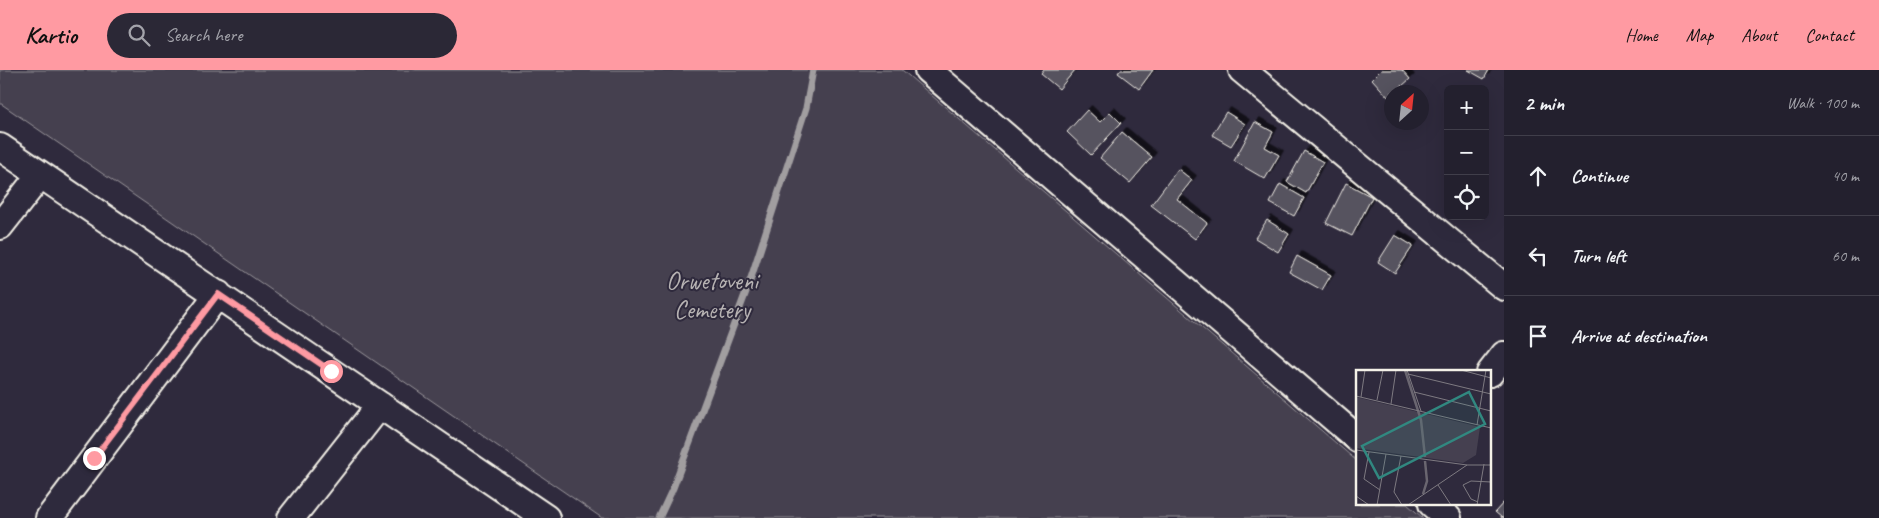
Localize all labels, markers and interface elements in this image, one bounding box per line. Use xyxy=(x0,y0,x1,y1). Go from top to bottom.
search box xyxy=(107,13,457,58)
text: Kartio xyxy=(25,20,77,50)
icon: search xyxy=(125,21,153,49)
text: Search here xyxy=(165,23,242,47)
text: Home xyxy=(1625,24,1658,46)
text: Map xyxy=(1686,24,1713,46)
text: About xyxy=(1741,24,1777,46)
text: Contact xyxy=(1805,24,1854,46)
north arrow xyxy=(1384,85,1429,130)
map controls xyxy=(1444,85,1489,220)
button: + xyxy=(1444,85,1489,130)
text: 2 min xyxy=(1524,90,1564,116)
text: Walk · 100 m xyxy=(1787,93,1859,113)
button: − xyxy=(1444,130,1489,175)
icon: ahead xyxy=(1524,162,1552,190)
text: Continue xyxy=(1571,164,1628,188)
text: 40 m xyxy=(1832,166,1859,186)
button: locate xyxy=(1444,175,1489,220)
icon: left xyxy=(1524,242,1552,270)
text: Turn left xyxy=(1571,244,1626,268)
text: 60 m xyxy=(1832,246,1859,266)
park label: Orwetoveni Cemetery xyxy=(666,265,761,326)
icon: arrive xyxy=(1524,322,1552,350)
text: Arrive at destination xyxy=(1571,324,1707,348)
route start xyxy=(320,360,343,383)
inset map xyxy=(1356,370,1492,506)
route end xyxy=(83,447,106,470)

